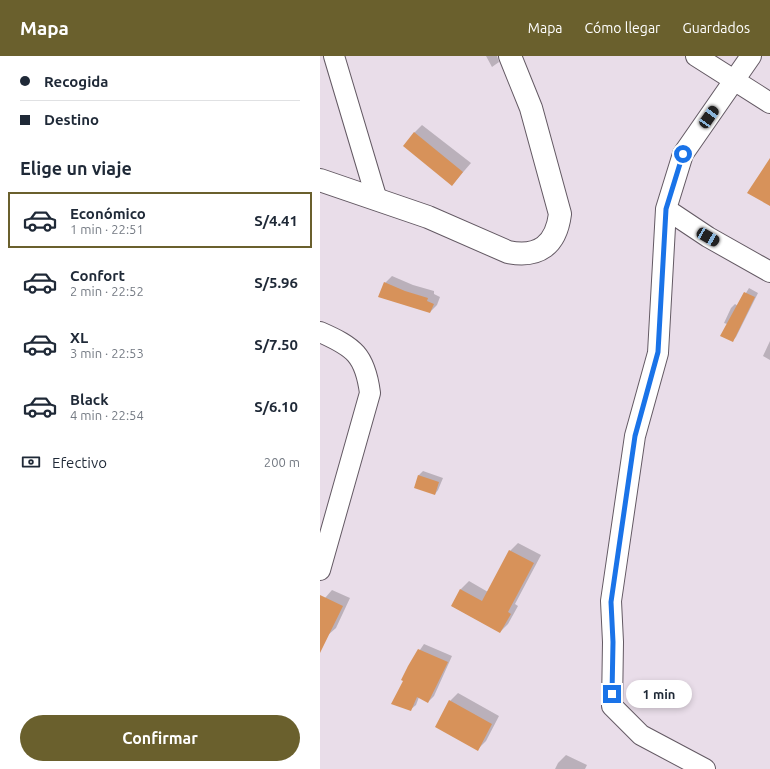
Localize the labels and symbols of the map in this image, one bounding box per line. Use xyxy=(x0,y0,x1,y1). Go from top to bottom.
car xyxy=(697,104,721,130)
route start xyxy=(674,145,692,163)
car xyxy=(695,226,721,248)
callout: 1 min xyxy=(626,680,692,708)
route end xyxy=(603,685,621,703)

